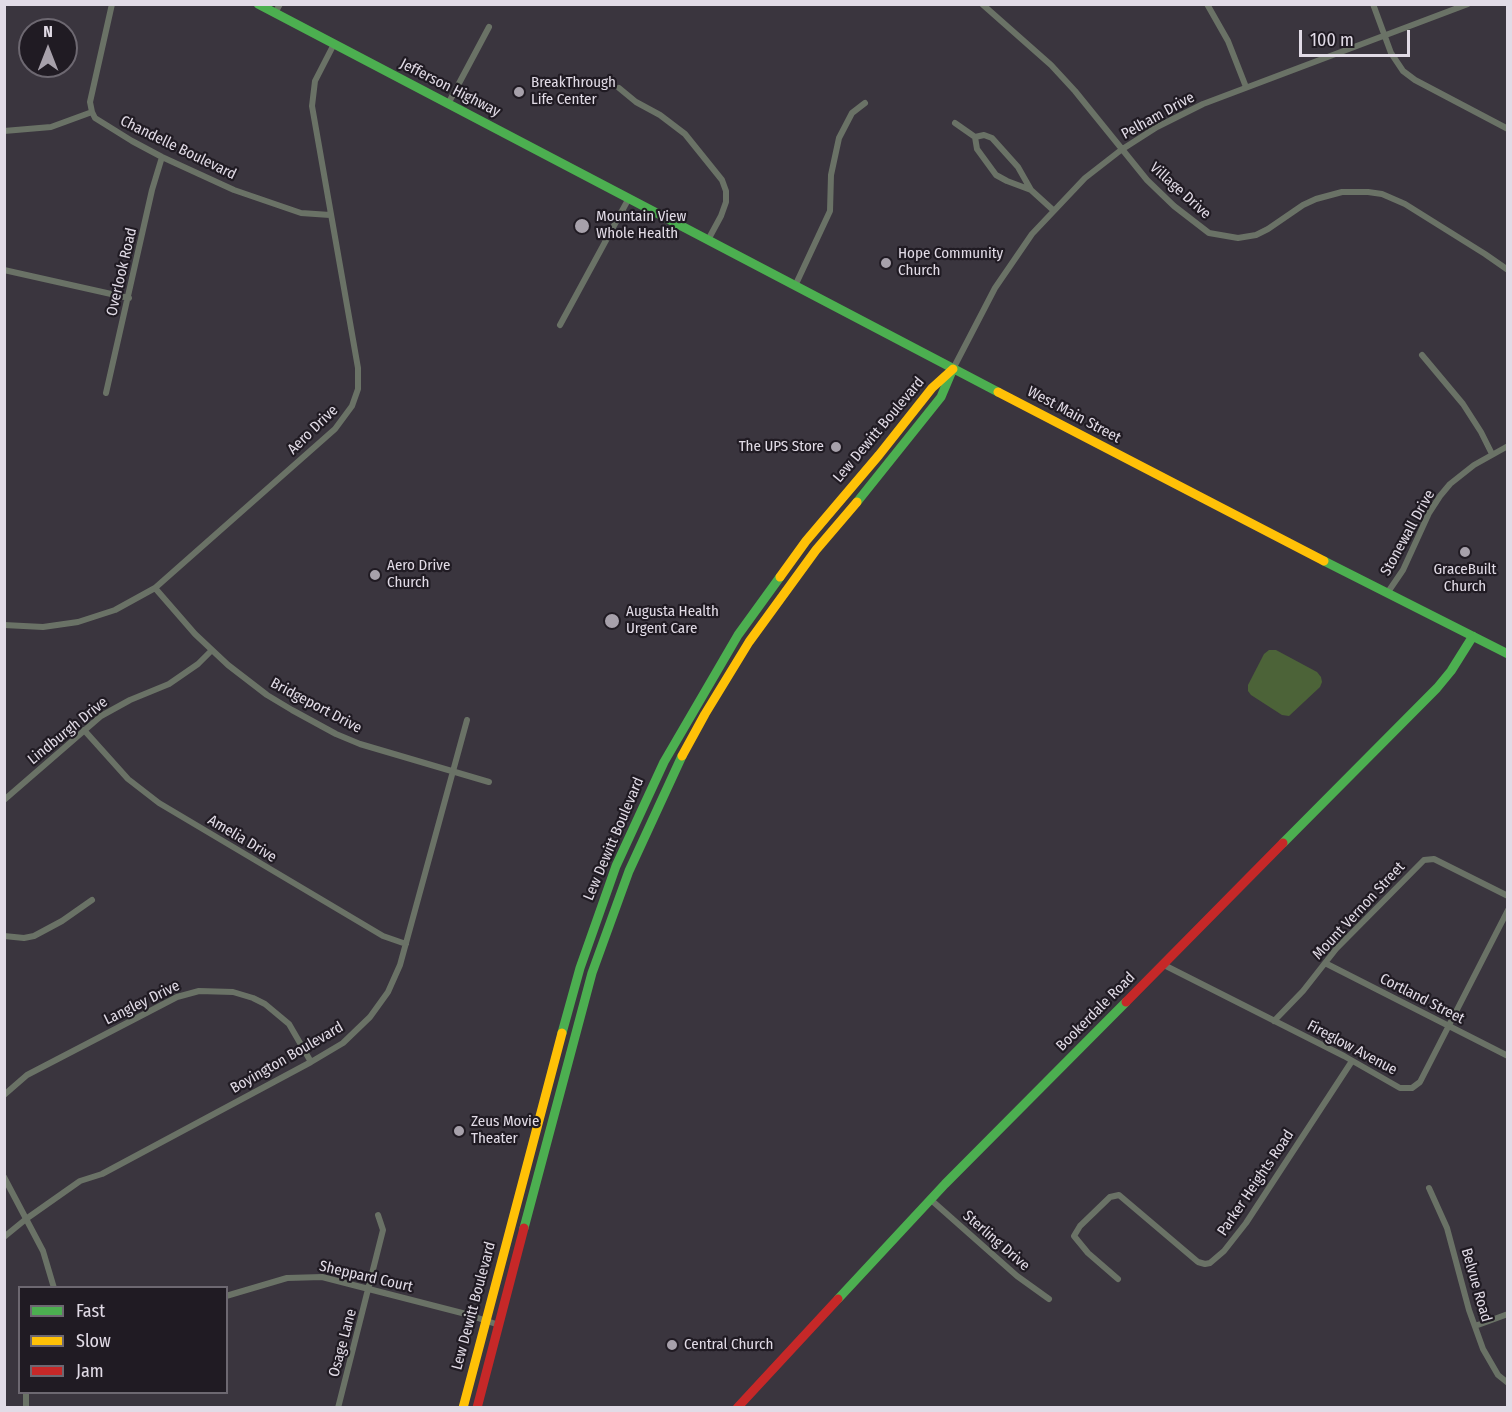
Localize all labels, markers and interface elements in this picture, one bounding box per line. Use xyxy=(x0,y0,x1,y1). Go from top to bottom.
north arrow xyxy=(18,18,78,78)
scale bar xyxy=(1302,18,1413,56)
text: N xyxy=(43,22,53,41)
text: 100 m xyxy=(1310,29,1354,51)
street label: Jefferson Highway xyxy=(397,55,503,121)
place label: BreakThrough Life Center xyxy=(531,74,616,109)
marker: BreakThrough Life Center xyxy=(512,85,526,99)
street label: Pelham Drive xyxy=(1118,89,1198,143)
street label: Chandelle Boulevard xyxy=(117,112,239,184)
street label: Village Drive xyxy=(1146,159,1214,223)
place label: Mountain View Whole Health xyxy=(596,208,686,243)
marker: Mountain View Whole Health xyxy=(573,217,591,235)
street label: Overlook Road xyxy=(103,226,141,318)
place label: Hope Community Church xyxy=(898,245,1003,280)
marker: Hope Community Church xyxy=(879,256,893,270)
street label: Lew Dewitt Boulevard xyxy=(830,374,928,486)
street label: West Main Street xyxy=(1024,383,1124,447)
street label: Aero Drive xyxy=(284,402,342,458)
place label: The UPS Store xyxy=(739,438,824,456)
marker: The UPS Store xyxy=(829,440,843,454)
street label: Stonewall Drive xyxy=(1377,487,1439,579)
marker: GraceBuilt Church xyxy=(1458,545,1472,559)
place label: Aero Drive Church xyxy=(387,557,450,592)
place label: GraceBuilt Church xyxy=(1434,561,1496,596)
marker: Aero Drive Church xyxy=(368,568,382,582)
place label: Augusta Health Urgent Care xyxy=(626,603,719,638)
marker: Augusta Health Urgent Care xyxy=(603,612,621,630)
street label: Bridgeport Drive xyxy=(267,674,365,738)
street label: Lindburgh Drive xyxy=(24,693,112,769)
street label: Lew Dewitt Boulevard xyxy=(580,775,648,903)
street label: Amelia Drive xyxy=(204,811,280,867)
street label: Mount Vernon Street xyxy=(1309,859,1409,963)
street label: Bookerdale Road xyxy=(1053,969,1139,1055)
street label: Cortland Street xyxy=(1377,970,1467,1028)
street label: Langley Drive xyxy=(101,977,183,1029)
street label: Fireglow Avenue xyxy=(1304,1017,1400,1079)
street label: Boyington Boulevard xyxy=(227,1018,347,1098)
place label: Zeus Movie Theater xyxy=(471,1113,539,1148)
marker: Zeus Movie Theater xyxy=(452,1124,466,1138)
street label: Parker Heights Road xyxy=(1214,1127,1298,1239)
street label: Sterling Drive xyxy=(959,1207,1033,1275)
street label: Lew Dewitt Boulevard xyxy=(448,1240,500,1372)
street label: Belvue Road xyxy=(1457,1246,1495,1324)
street label: Sheppard Court xyxy=(317,1257,415,1297)
legend xyxy=(18,1286,228,1394)
text: Fast xyxy=(76,1300,105,1322)
street label: Osage Lane xyxy=(325,1307,361,1379)
text: Slow xyxy=(76,1330,111,1352)
place label: Central Church xyxy=(684,1336,773,1354)
marker: Central Church xyxy=(665,1338,679,1352)
text: Jam xyxy=(76,1360,104,1382)

